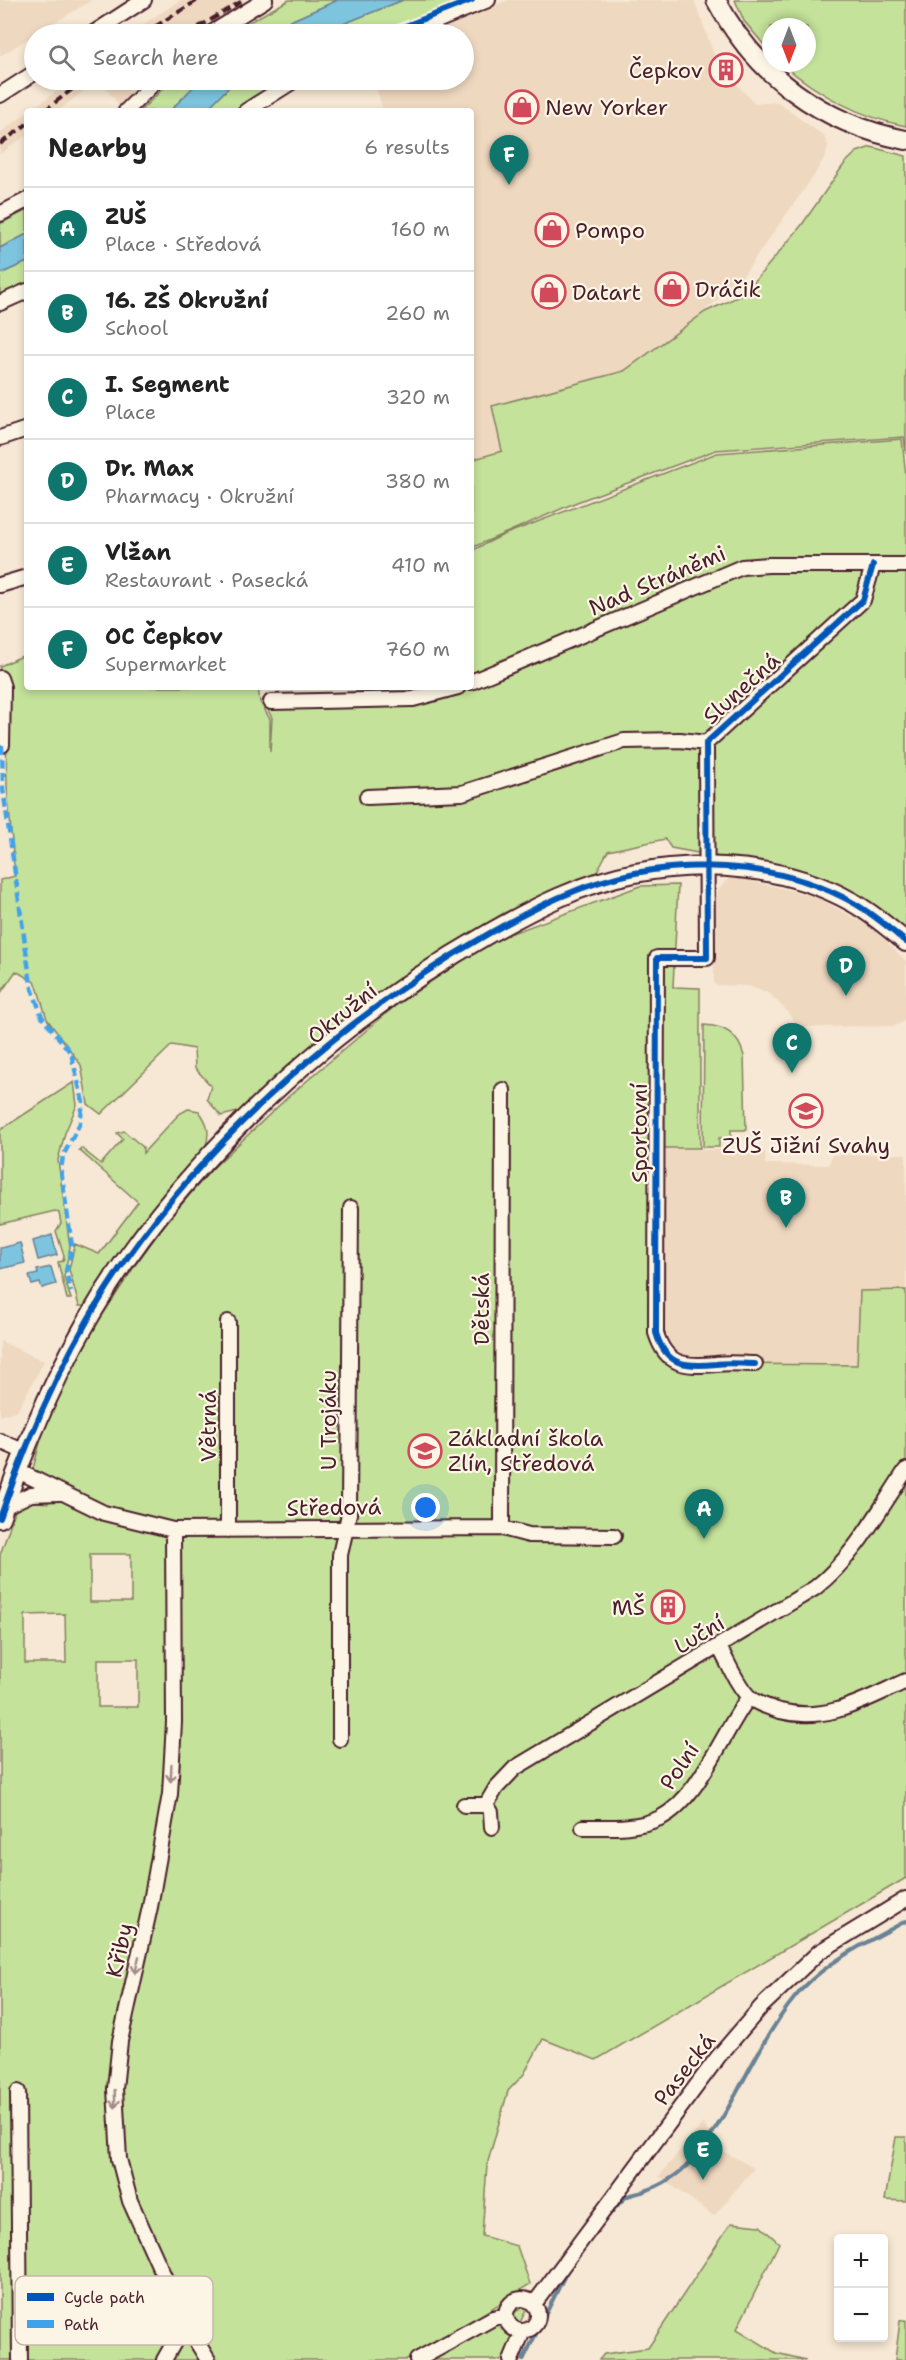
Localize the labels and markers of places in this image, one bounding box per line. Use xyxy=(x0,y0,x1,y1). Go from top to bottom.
building icon: Čepkov xyxy=(708,52,744,88)
place label: Čepkov xyxy=(629,56,703,85)
shop icon: New Yorker xyxy=(504,89,540,125)
place label: New Yorker xyxy=(545,93,668,122)
pin: F xyxy=(490,136,528,185)
shop icon: Pompo xyxy=(534,212,570,248)
place label: Pompo xyxy=(575,216,645,245)
shop icon: Dráčik xyxy=(654,271,690,307)
shop icon: Datart xyxy=(531,274,567,310)
place label: Dráčik xyxy=(695,275,761,304)
place label: Datart xyxy=(572,278,641,307)
pin: D xyxy=(826,946,866,996)
pin: C xyxy=(772,1024,812,1073)
school or university icon: ZUŠ Jižní Svahy xyxy=(788,1093,824,1129)
place label: ZUŠ Jižní Svahy xyxy=(722,1131,890,1160)
pin: B xyxy=(766,1178,806,1228)
place label: Základní škola Zlín, Středová xyxy=(448,1424,604,1478)
school or university icon: Základní škola Zlín, Středová xyxy=(407,1433,443,1469)
pin: A xyxy=(684,1490,724,1539)
building icon: MŠ xyxy=(650,1589,686,1625)
place label: MŠ xyxy=(612,1593,645,1622)
pin: E xyxy=(684,2130,722,2180)

